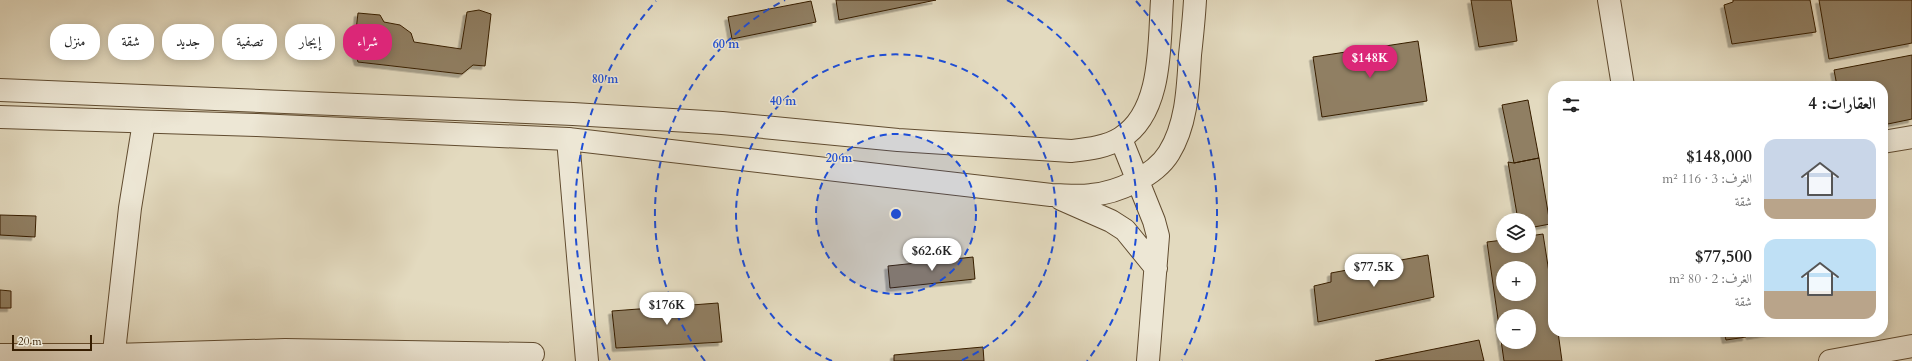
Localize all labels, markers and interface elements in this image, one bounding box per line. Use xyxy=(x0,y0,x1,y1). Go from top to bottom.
chip: منزل xyxy=(50,24,100,60)
chip: شقة xyxy=(108,24,154,60)
chip: جديد xyxy=(162,24,214,60)
chip: تصفية xyxy=(222,24,277,60)
chip: إيجار xyxy=(285,24,335,60)
chip: شراء xyxy=(343,24,392,60)
text: 60 m xyxy=(713,36,740,52)
pin: $148K xyxy=(1342,45,1398,79)
text: $148K xyxy=(1351,49,1389,67)
text: 80 m xyxy=(592,71,619,87)
text: العقارات: 4 xyxy=(1808,92,1876,115)
text: 40 m xyxy=(770,93,797,109)
icon: filters xyxy=(1560,94,1582,116)
text: $148,000 xyxy=(1686,145,1752,168)
text: 20 m xyxy=(826,150,853,166)
icon: home xyxy=(1796,155,1844,203)
text: الغرف: 3 · 116 m² xyxy=(1662,170,1752,188)
text: شقة xyxy=(1735,193,1752,211)
centre of rings xyxy=(889,207,903,221)
map controls xyxy=(1496,213,1536,349)
button: layers xyxy=(1496,213,1536,253)
pin: $62.6K xyxy=(899,238,965,272)
text: $62.6K xyxy=(912,242,952,260)
text: $77,500 xyxy=(1695,245,1752,268)
pin: $77.5K xyxy=(1341,254,1407,288)
icon: home xyxy=(1796,255,1844,303)
text: $77.5K xyxy=(1354,258,1394,276)
button: + xyxy=(1496,261,1536,301)
text: الغرف: 2 · 80 m² xyxy=(1669,270,1752,288)
pin: $176K xyxy=(639,292,695,326)
text: شقة xyxy=(1735,293,1752,311)
text: $176K xyxy=(648,296,686,314)
button: − xyxy=(1496,309,1536,349)
scale bar xyxy=(12,333,92,352)
text: 20 m xyxy=(18,334,42,349)

